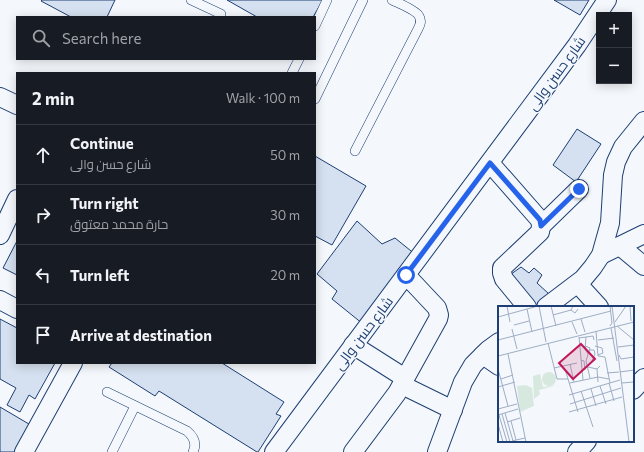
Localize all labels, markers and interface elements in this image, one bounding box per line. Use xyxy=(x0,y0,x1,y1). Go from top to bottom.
map controls xyxy=(596,12,632,84)
button: + xyxy=(596,12,632,48)
search box xyxy=(16,16,316,60)
icon: search xyxy=(30,27,52,49)
text: Search here xyxy=(62,29,141,47)
street label: شارع حسن والى xyxy=(523,33,589,114)
button: − xyxy=(596,48,632,84)
text: 2 min xyxy=(32,88,74,109)
text: Walk · 100 m xyxy=(226,90,300,106)
text: Continue xyxy=(70,134,134,152)
icon: ahead xyxy=(32,144,54,166)
text: 50 m xyxy=(270,147,300,163)
text: شارع حسن والى xyxy=(70,156,151,172)
route end xyxy=(570,180,588,198)
text: Turn right xyxy=(70,194,139,212)
icon: right xyxy=(32,204,54,226)
text: 30 m xyxy=(270,207,300,223)
text: حارة محمد معتوق xyxy=(70,216,168,232)
icon: left xyxy=(32,264,54,286)
text: Turn left xyxy=(70,266,129,284)
route start xyxy=(397,266,415,284)
text: 20 m xyxy=(271,267,300,283)
street label: شارع حسن والى xyxy=(330,293,397,374)
inset map xyxy=(498,306,634,442)
icon: arrive xyxy=(32,324,54,346)
text: Arrive at destination xyxy=(70,326,212,344)

